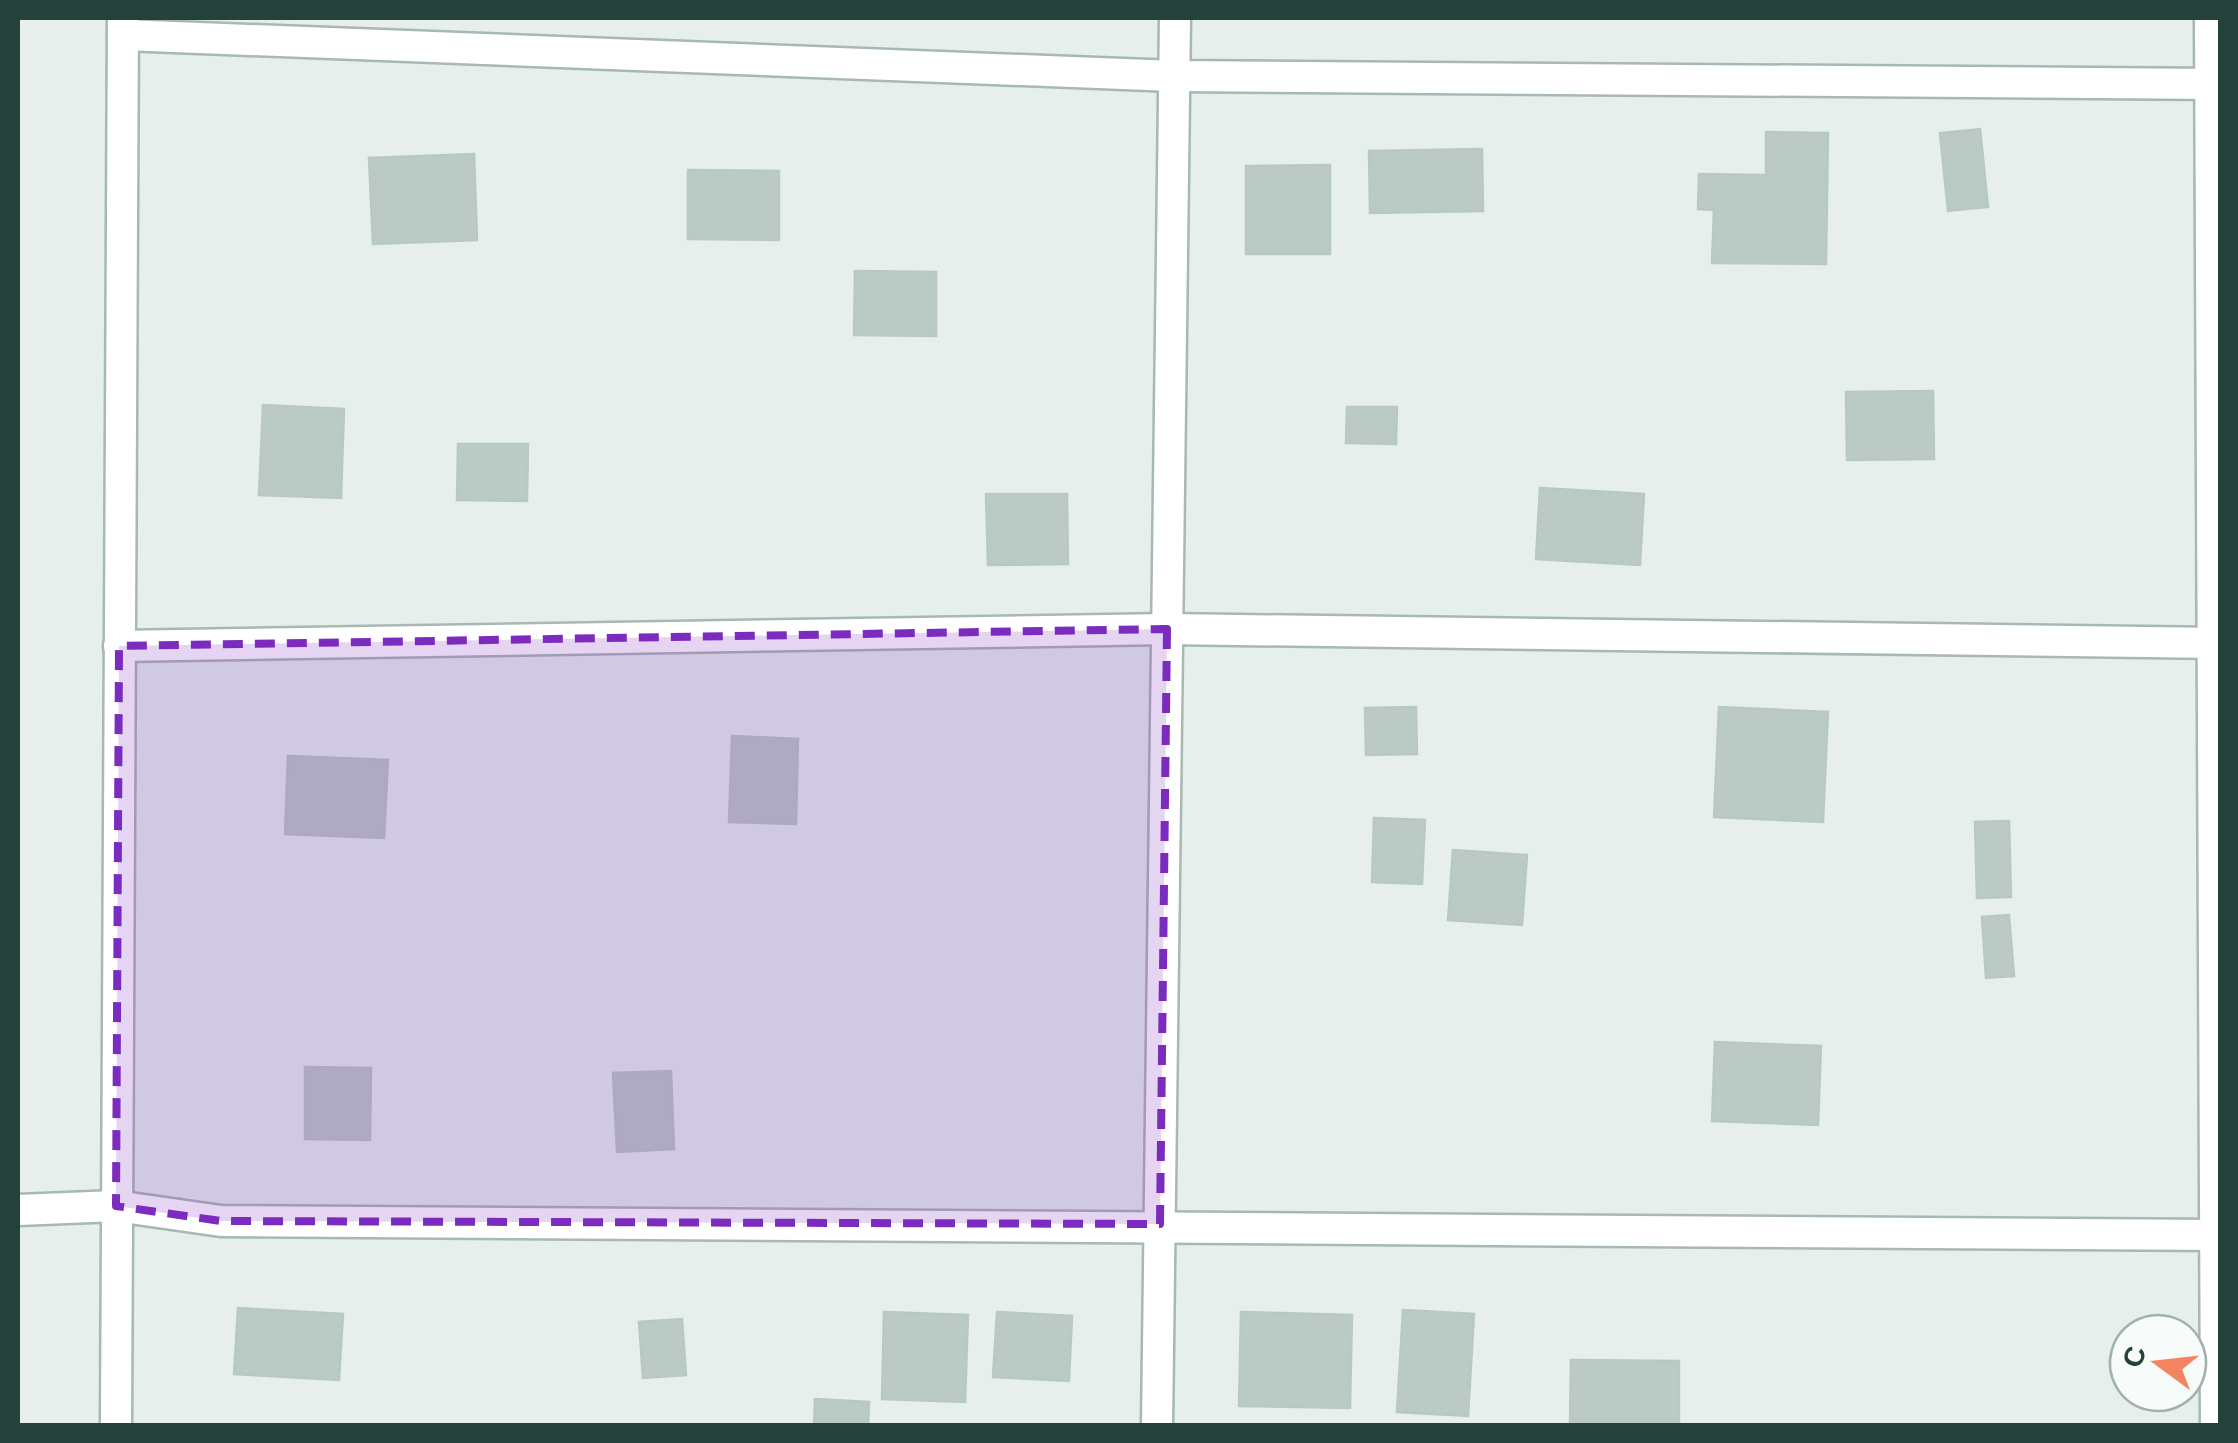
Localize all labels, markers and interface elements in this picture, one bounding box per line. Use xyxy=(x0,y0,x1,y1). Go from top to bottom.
north arrow xyxy=(2108,1313,2208,1413)
text: С xyxy=(2117,1343,2152,1370)

